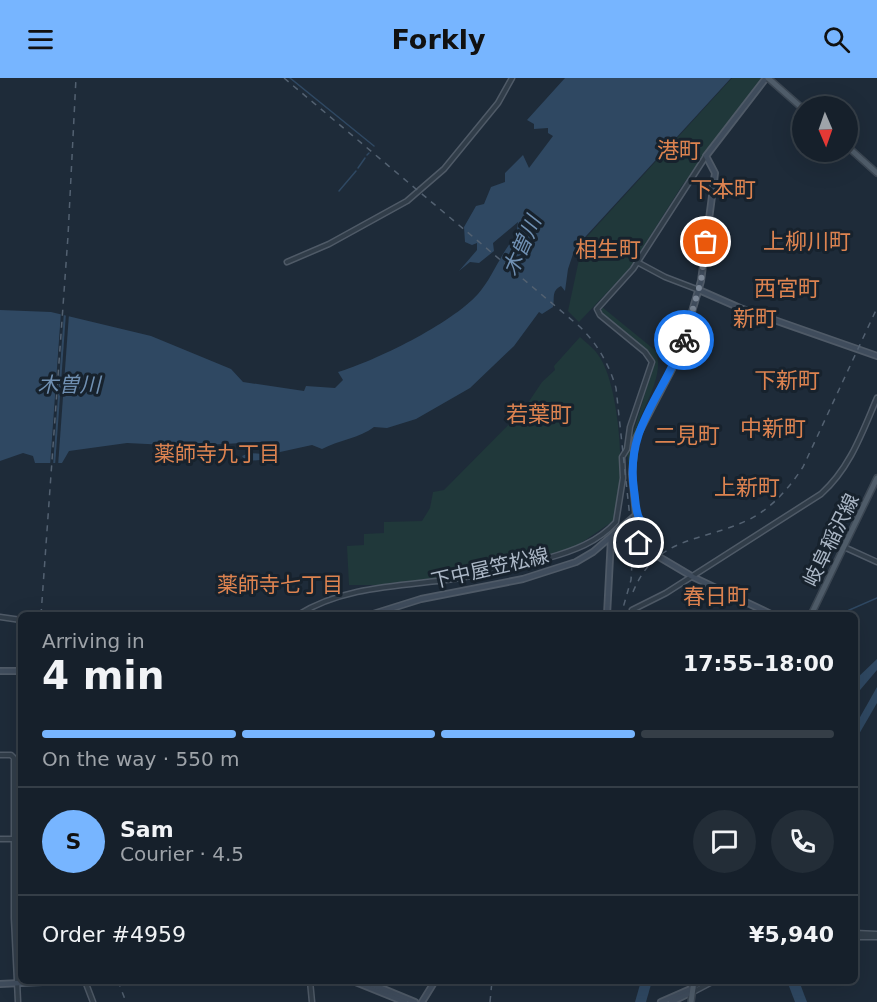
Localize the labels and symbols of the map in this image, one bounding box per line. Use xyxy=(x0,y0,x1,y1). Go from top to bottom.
north arrow xyxy=(792,96,858,162)
district label: 港町 xyxy=(657,138,701,163)
district label: 下本町 xyxy=(690,177,756,202)
water label: 木曽川 xyxy=(498,211,547,280)
pin xyxy=(680,216,731,267)
district label: 上柳川町 xyxy=(763,229,851,254)
district label: 相生町 xyxy=(575,237,641,262)
district label: 西宮町 xyxy=(754,276,820,301)
district label: 新町 xyxy=(733,306,777,331)
courier xyxy=(654,310,714,370)
district label: 下新町 xyxy=(754,368,820,393)
water label: 木曽川 xyxy=(38,373,102,397)
district label: 若葉町 xyxy=(506,402,572,427)
district label: 中新町 xyxy=(740,416,806,441)
district label: 二見町 xyxy=(654,423,720,448)
district label: 薬師寺九丁目 xyxy=(154,442,280,466)
district label: 上新町 xyxy=(714,475,780,500)
street label: 岐阜稲沢線 xyxy=(798,490,864,590)
pin xyxy=(613,517,664,568)
street label: 下中屋笠松線 xyxy=(429,543,551,593)
district label: 薬師寺七丁目 xyxy=(217,573,343,597)
district label: 春日町 xyxy=(683,584,749,609)

